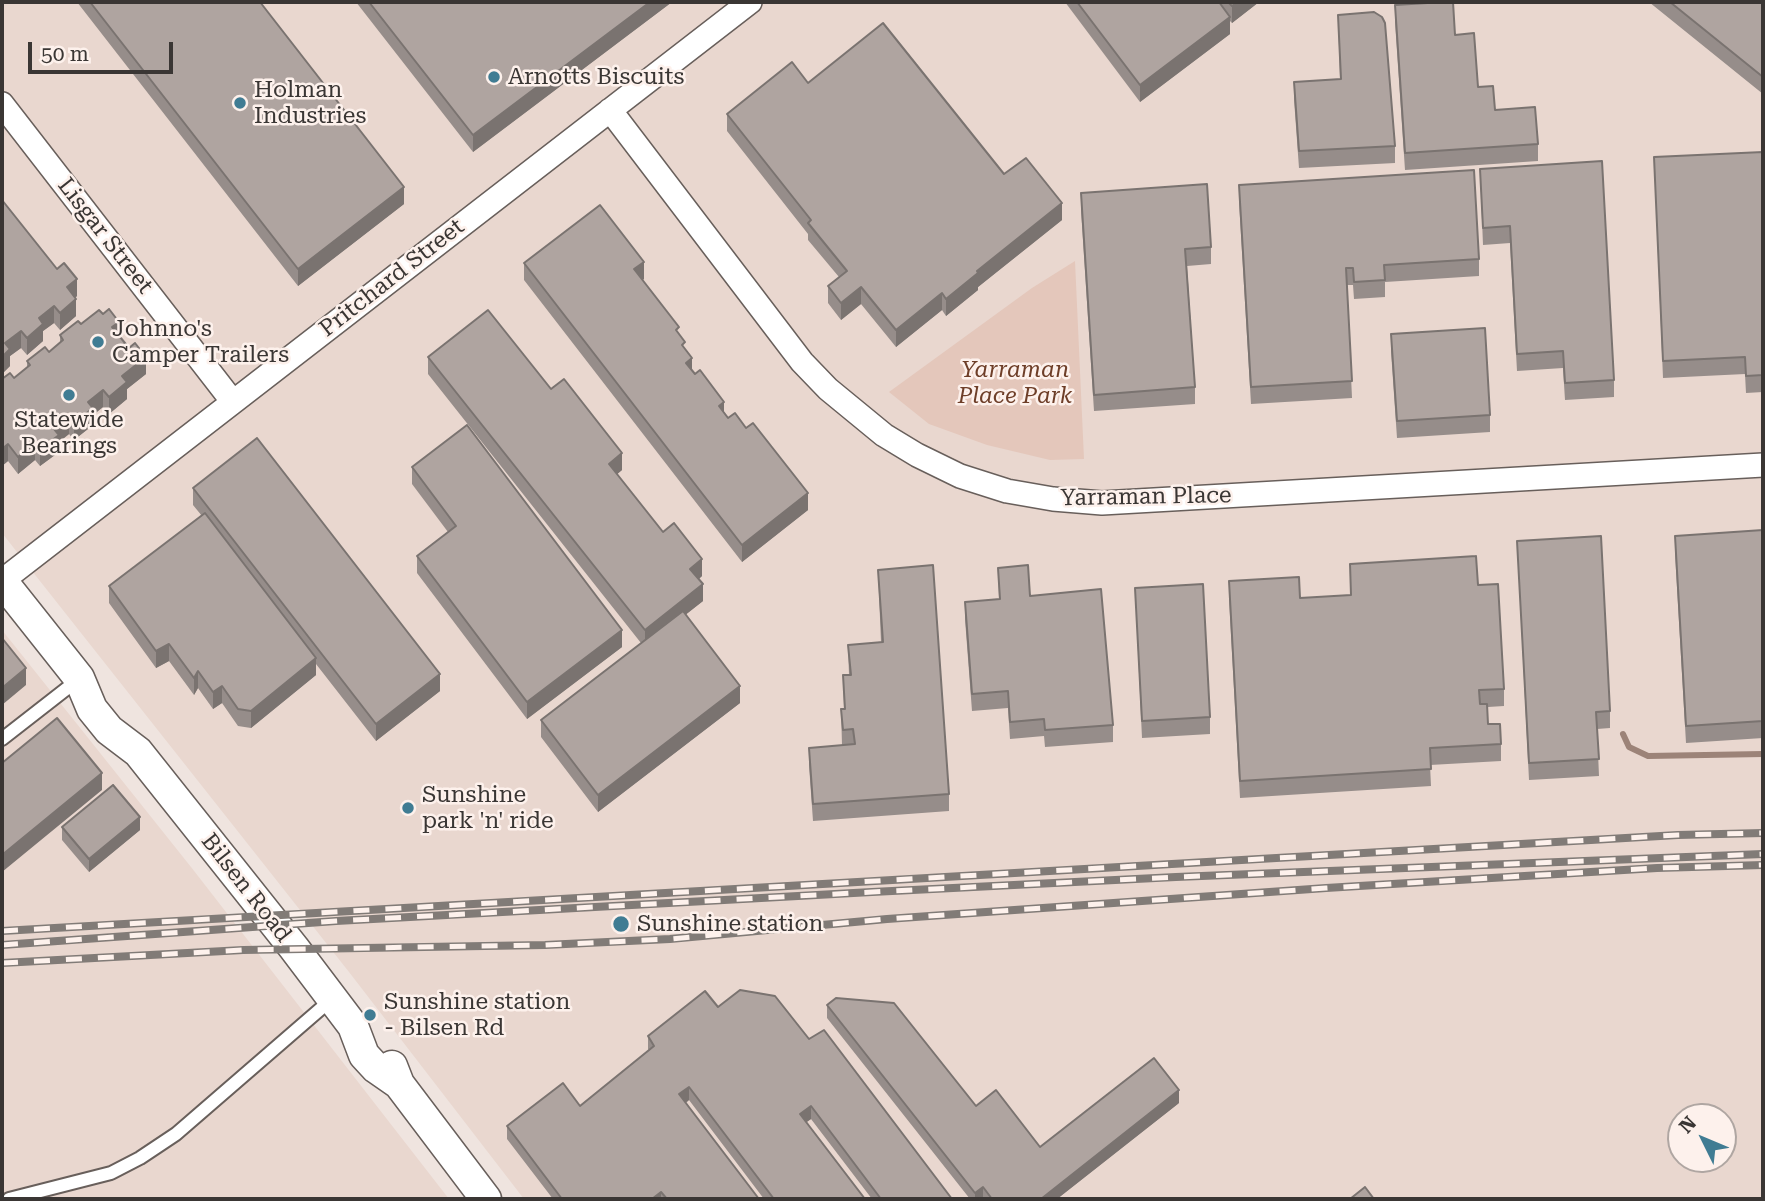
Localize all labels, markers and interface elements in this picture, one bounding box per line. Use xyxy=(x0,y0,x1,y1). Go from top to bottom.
scale bar xyxy=(32,28,177,72)
text: 50 m xyxy=(41,42,89,66)
place label: Arnotts Biscuits xyxy=(508,63,684,91)
marker: Arnotts Biscuits xyxy=(486,69,502,85)
place label: Holman Industries xyxy=(254,76,366,130)
marker: Holman Industries xyxy=(232,95,248,111)
street label: Lisgar Street xyxy=(51,173,159,299)
street label: Pritchard Street xyxy=(314,213,470,343)
place label: Johnno's Camper Trailers xyxy=(112,315,289,369)
marker: Johnno's Camper Trailers xyxy=(90,334,106,350)
park label: Yarraman Place Park xyxy=(958,356,1072,410)
marker: Statewide Bearings xyxy=(61,387,77,403)
place label: Statewide Bearings xyxy=(14,406,124,460)
street label: Yarraman Place xyxy=(1060,482,1232,512)
place label: Sunshine park 'n' ride xyxy=(422,781,554,835)
marker: Sunshine park 'n' ride xyxy=(400,800,416,816)
street label: Bilsen Road xyxy=(195,828,297,948)
place label: Sunshine station xyxy=(637,910,823,938)
marker: Sunshine station xyxy=(611,914,631,934)
place label: Sunshine station - Bilsen Rd xyxy=(384,988,570,1042)
marker: Sunshine station - Bilsen Rd xyxy=(362,1007,378,1023)
north arrow xyxy=(1667,1103,1737,1173)
text: N xyxy=(1674,1112,1701,1138)

